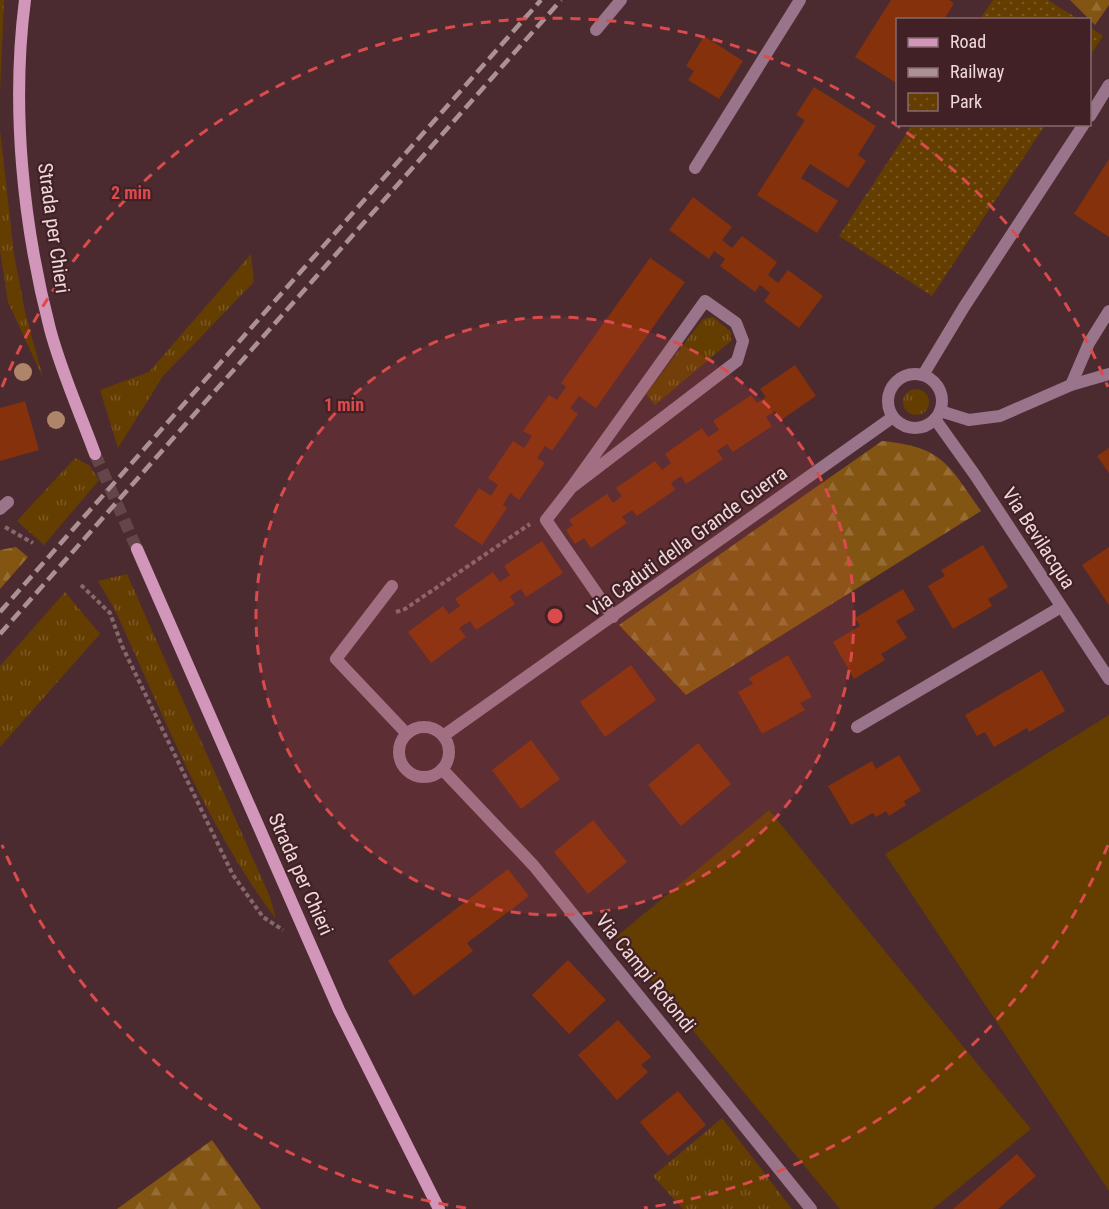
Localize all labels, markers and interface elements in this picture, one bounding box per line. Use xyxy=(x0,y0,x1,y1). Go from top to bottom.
legend xyxy=(896,18,1091,126)
text: Road xyxy=(950,31,986,52)
text: Railway xyxy=(950,61,1005,82)
text: Park xyxy=(950,91,982,112)
street label: Strada per Chieri xyxy=(33,161,75,295)
text: 2 min xyxy=(111,182,151,203)
text: 1 min xyxy=(324,394,364,415)
street label: Via Caduti della Grande Guerra xyxy=(582,460,792,622)
street label: Via Bevilacqua xyxy=(997,483,1081,593)
centre of rings xyxy=(545,606,565,626)
street label: Strada per Chieri xyxy=(263,809,339,939)
street label: Via Campi Rotondi xyxy=(591,909,701,1037)

